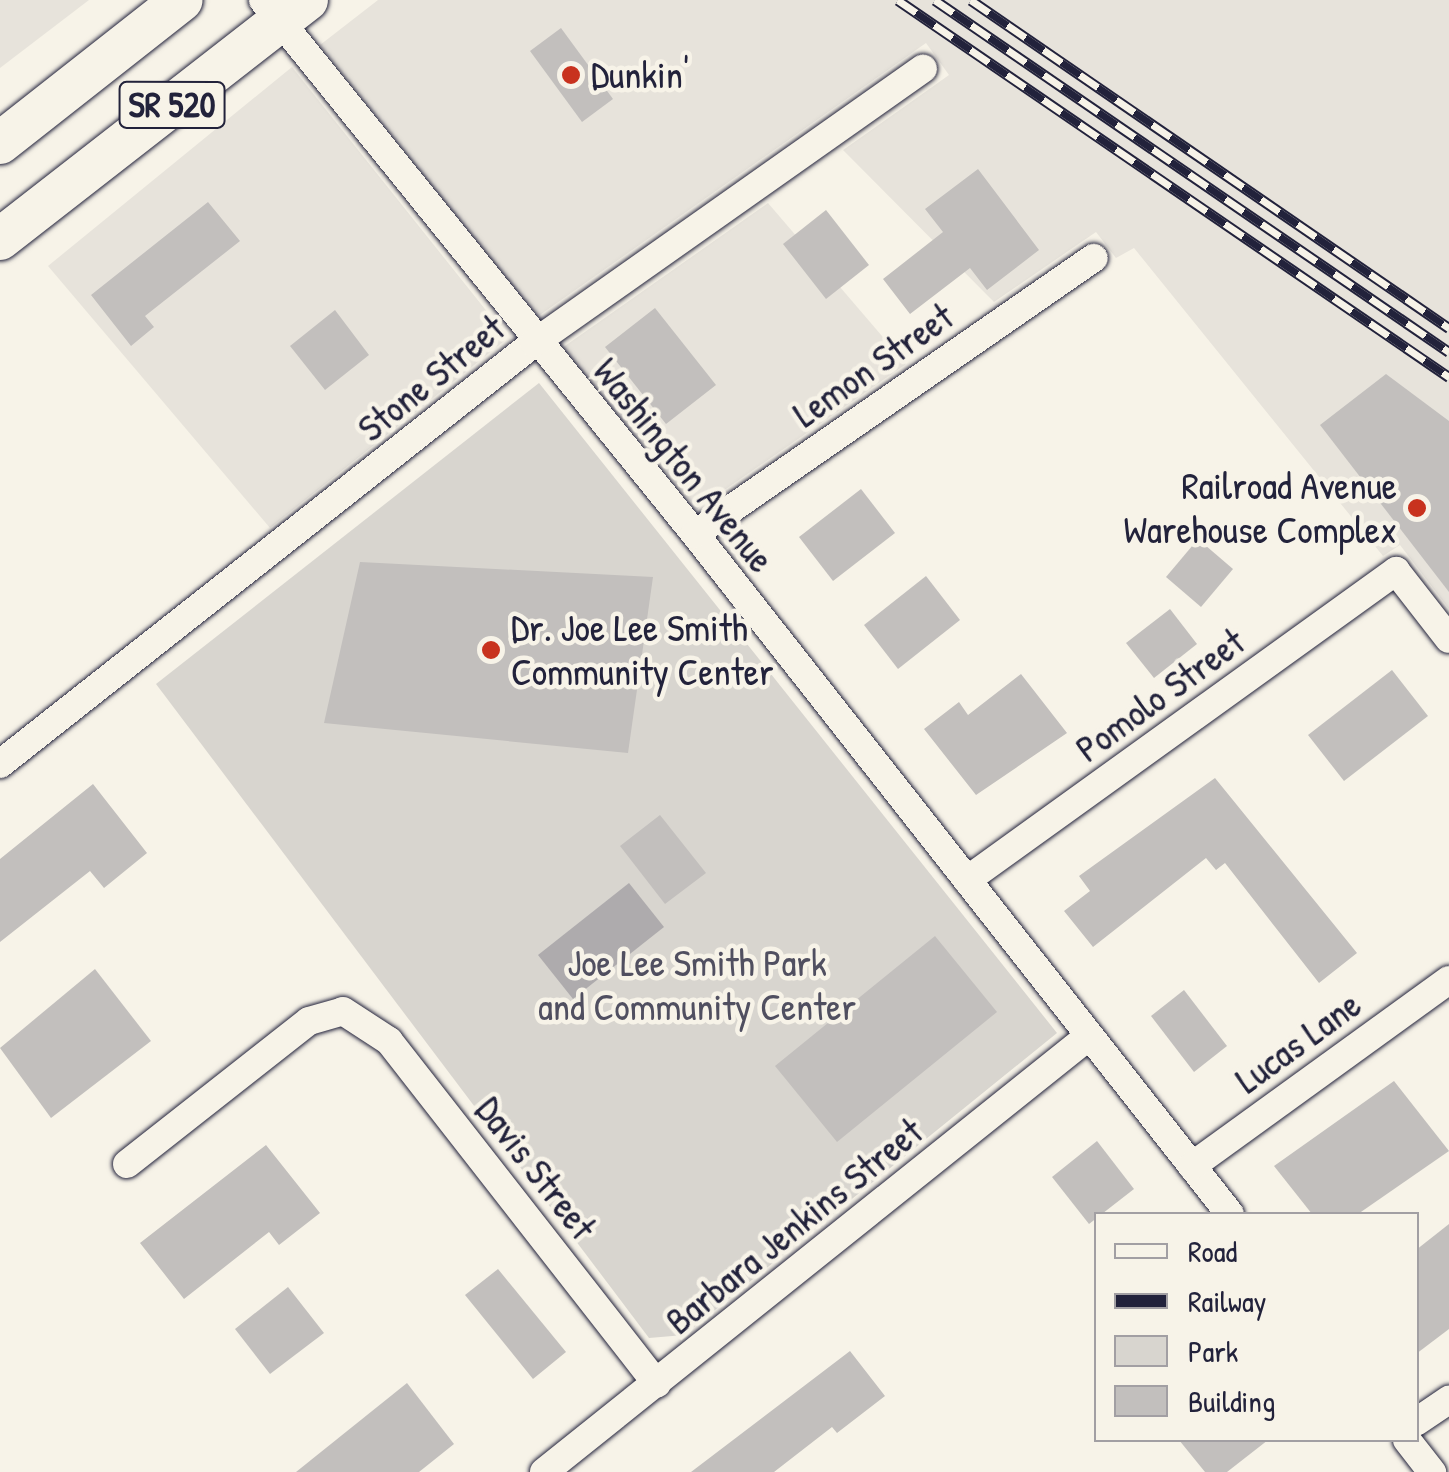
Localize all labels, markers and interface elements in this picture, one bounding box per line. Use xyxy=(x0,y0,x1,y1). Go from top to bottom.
place label: Dunkin' xyxy=(591,52,689,98)
marker: Dunkin' xyxy=(560,64,582,86)
road number: SR 520 xyxy=(117,75,227,135)
street label: Lemon Street xyxy=(784,293,962,437)
street label: Stone Street xyxy=(349,305,513,451)
street label: Washington Avenue xyxy=(584,349,784,581)
place label: Railroad Avenue Warehouse Complex xyxy=(1123,463,1397,552)
marker: Railroad Avenue Warehouse Complex xyxy=(1406,497,1428,519)
place label: Dr. Joe Lee Smith Community Center xyxy=(511,605,774,694)
street label: Pomolo Street xyxy=(1067,619,1253,771)
marker: Dr. Joe Lee Smith Community Center xyxy=(480,639,502,661)
park label: Joe Lee Smith Park and Community Center xyxy=(538,940,856,1030)
street label: Lucas Lane xyxy=(1226,981,1370,1103)
street label: Davis Street xyxy=(466,1088,606,1248)
street label: Barbara Jenkins Street xyxy=(656,1108,932,1344)
legend xyxy=(1094,1212,1419,1442)
text: Road xyxy=(1188,1231,1237,1271)
text: Railway xyxy=(1188,1281,1266,1321)
text: Park xyxy=(1188,1331,1238,1371)
text: Building xyxy=(1188,1381,1275,1421)

